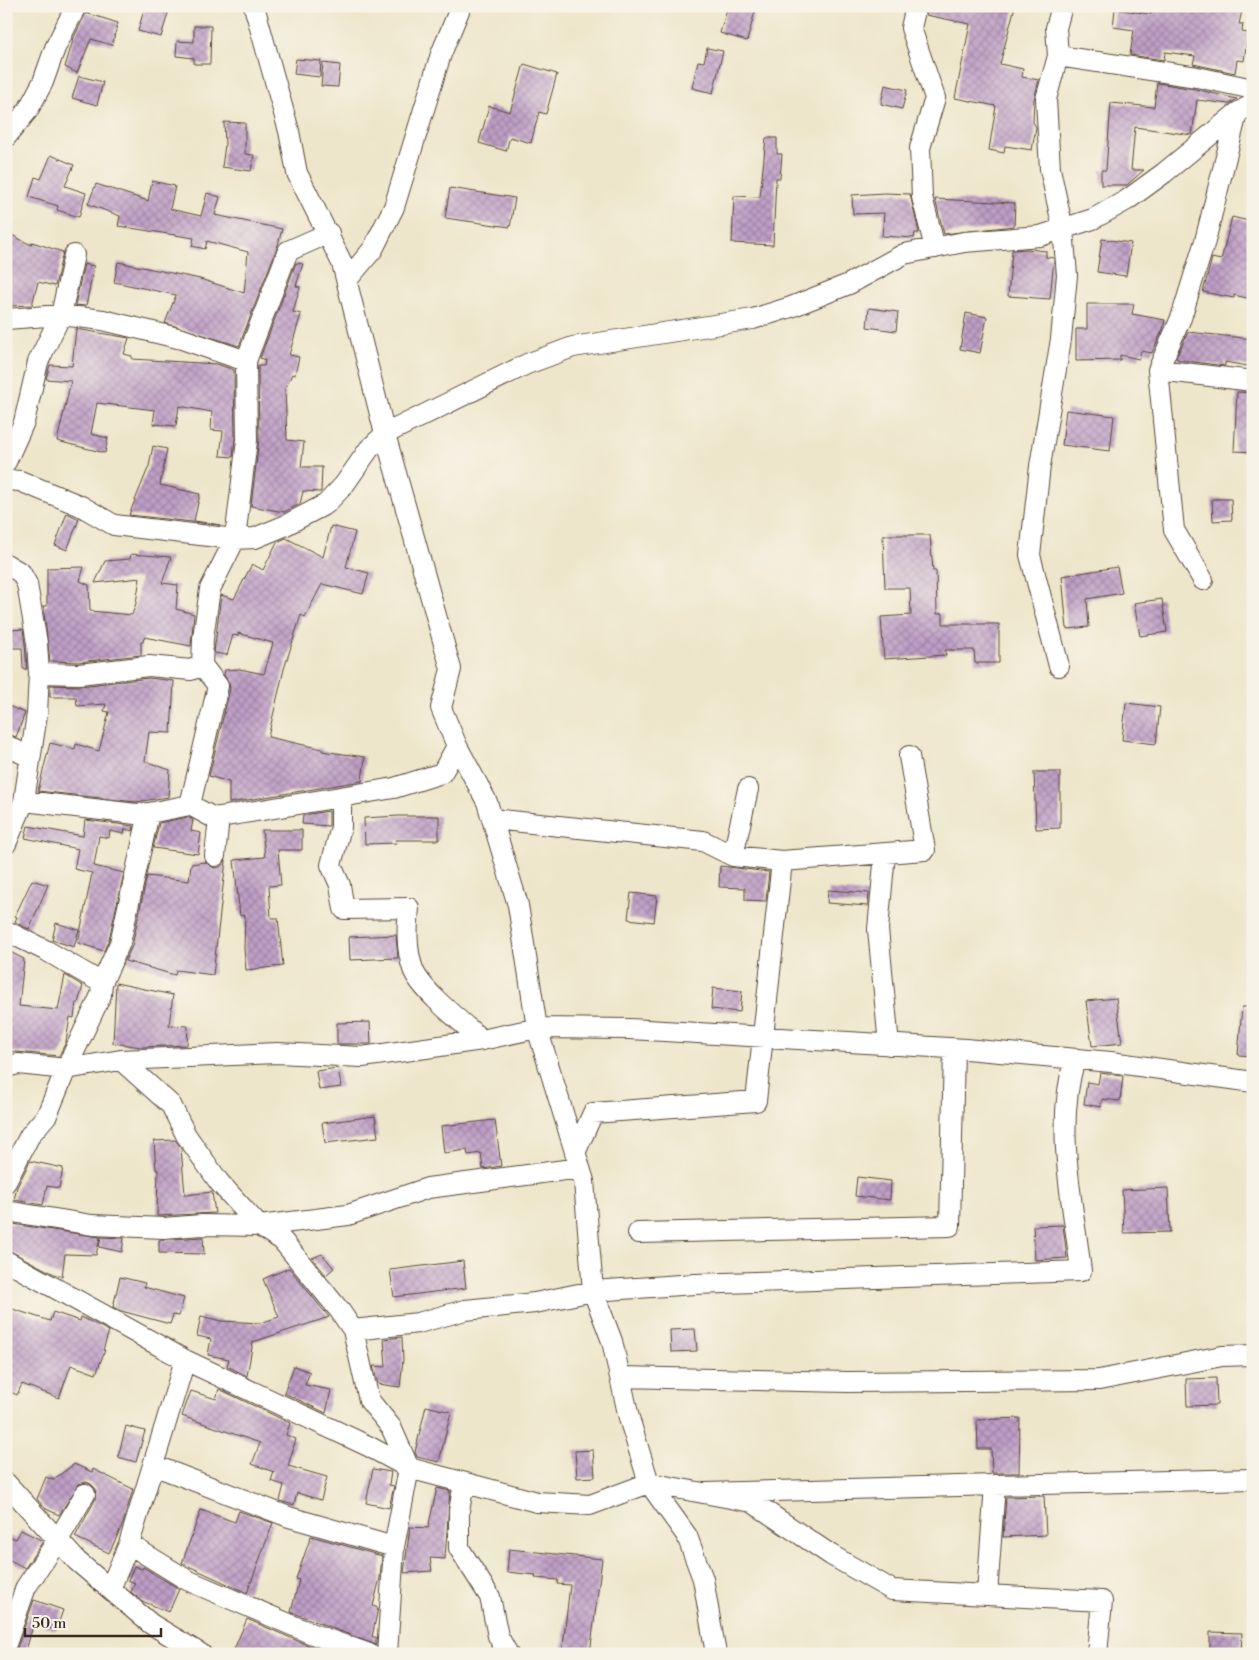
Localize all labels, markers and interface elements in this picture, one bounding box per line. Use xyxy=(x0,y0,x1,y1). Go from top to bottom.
scale bar xyxy=(25,1605,161,1637)
text: 50 m xyxy=(32,1614,66,1633)

